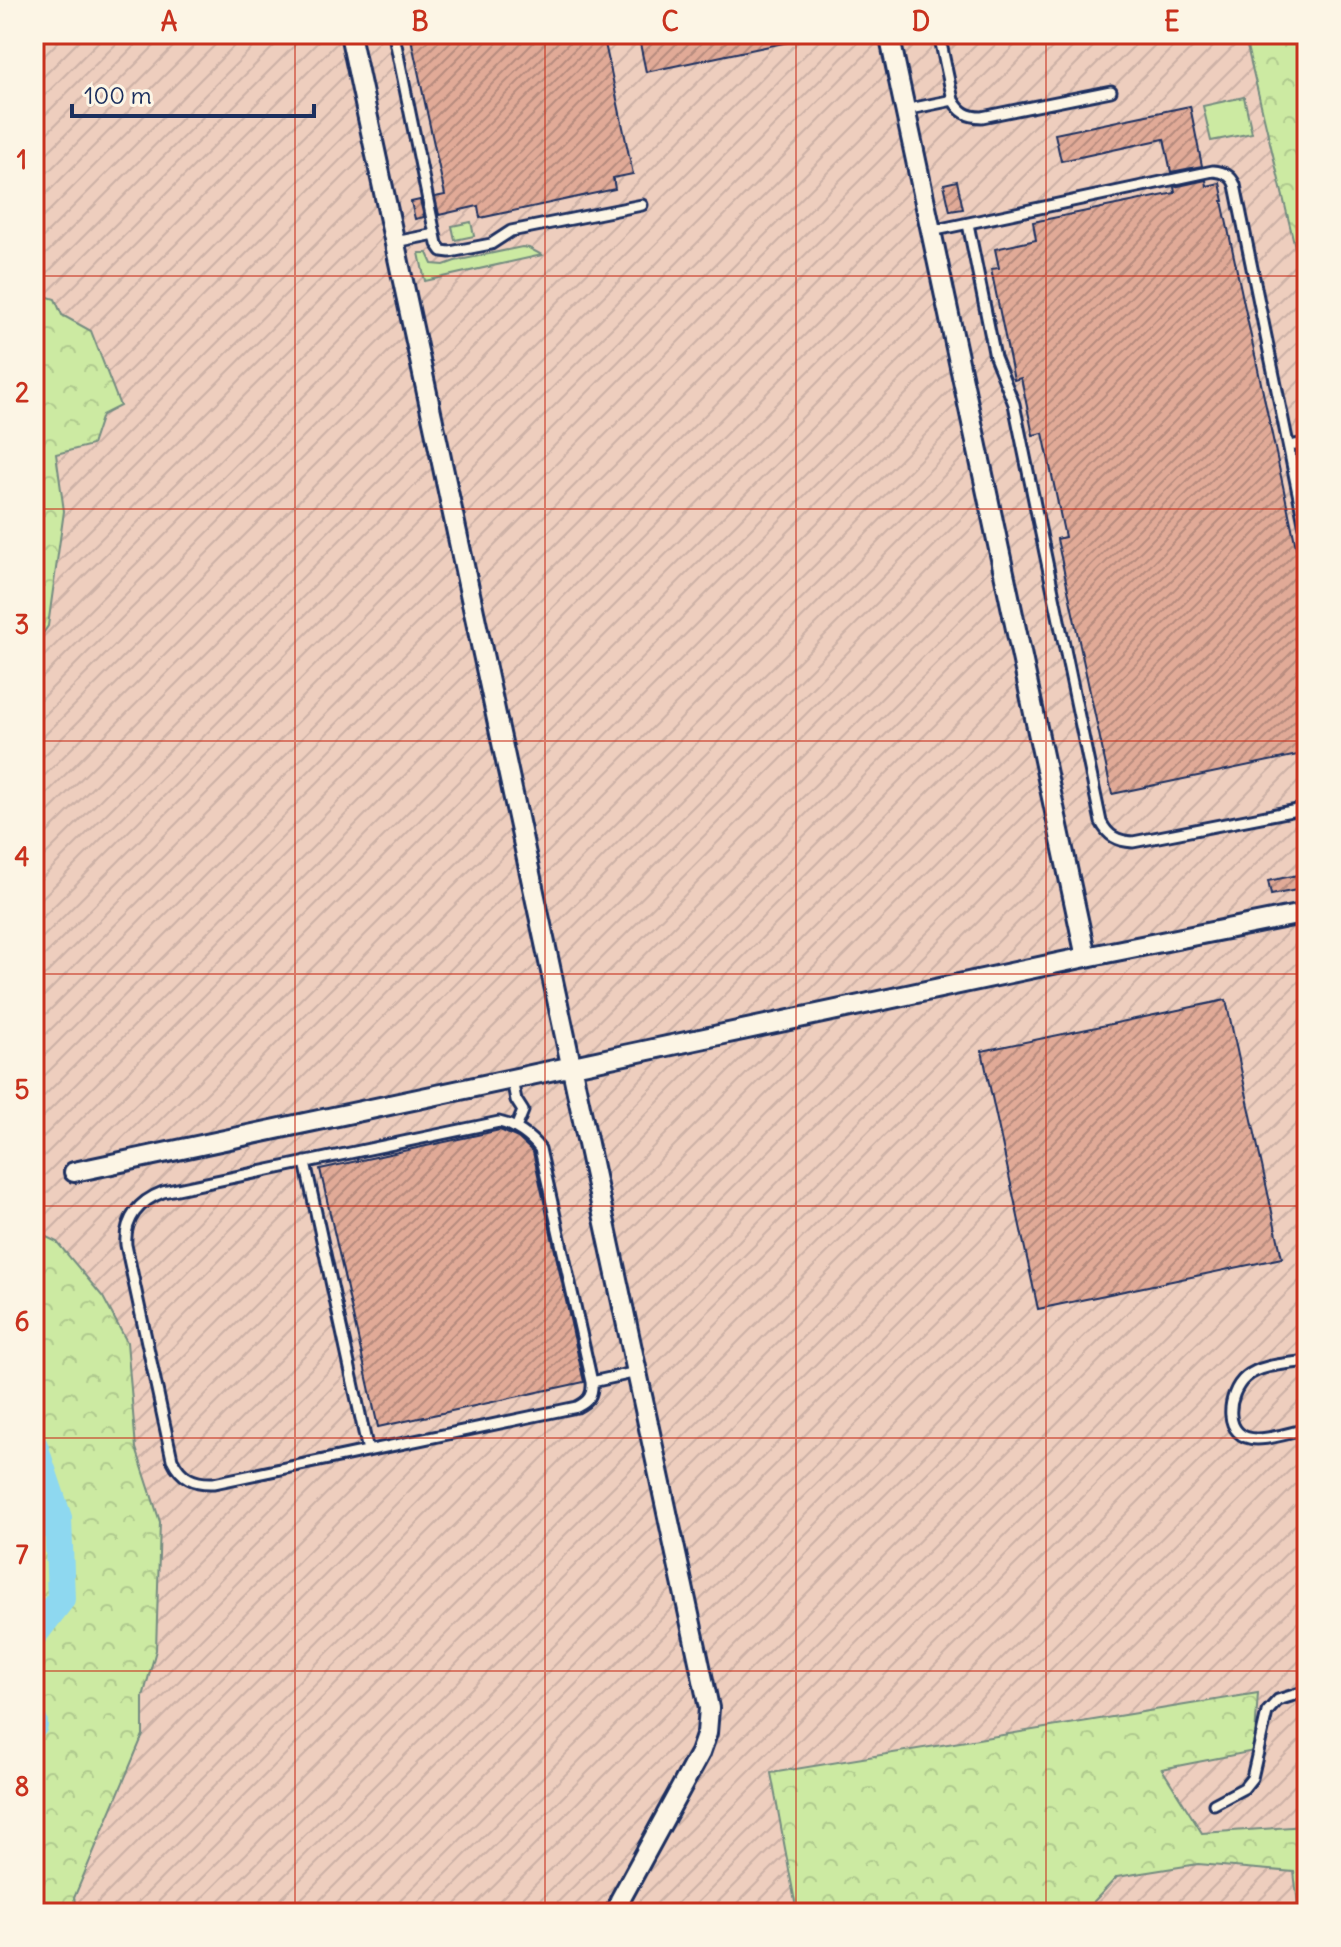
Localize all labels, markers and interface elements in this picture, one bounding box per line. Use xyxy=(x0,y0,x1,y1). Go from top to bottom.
text: A xyxy=(161,5,178,38)
text: B xyxy=(411,5,429,38)
text: C xyxy=(661,5,679,38)
text: D xyxy=(912,5,930,38)
text: E xyxy=(1164,5,1180,38)
scale bar xyxy=(72,68,314,118)
text: 100 m xyxy=(84,80,152,110)
text: 1 xyxy=(17,143,27,176)
text: 2 xyxy=(15,376,29,409)
text: 3 xyxy=(15,608,29,641)
text: 4 xyxy=(14,840,30,873)
text: 5 xyxy=(15,1073,30,1106)
text: 6 xyxy=(14,1305,30,1338)
text: 7 xyxy=(16,1538,29,1571)
text: 8 xyxy=(15,1770,29,1803)

